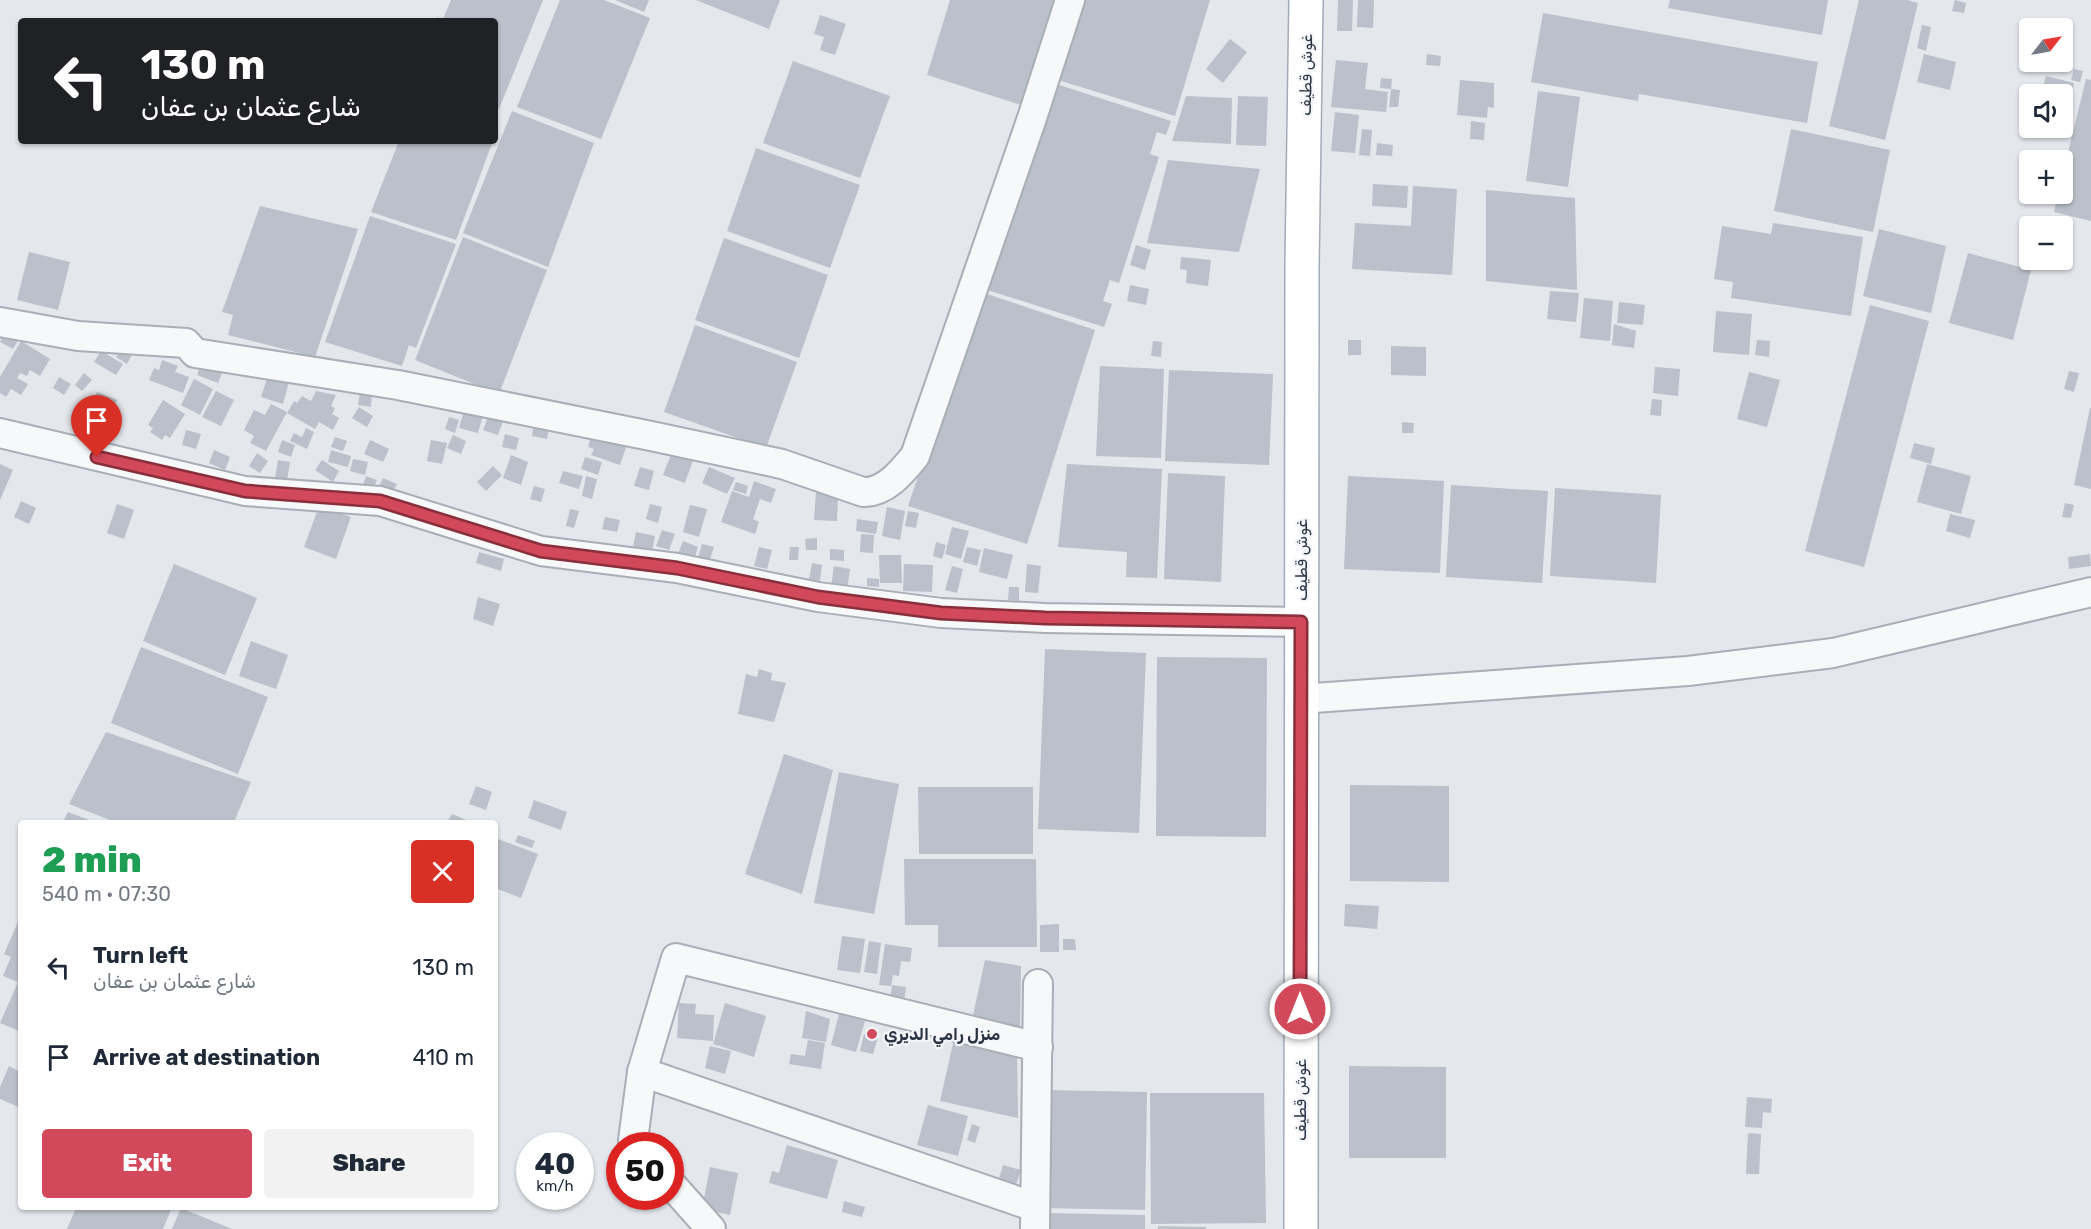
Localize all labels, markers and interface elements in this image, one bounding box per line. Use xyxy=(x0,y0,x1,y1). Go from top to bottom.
north arrow xyxy=(2019,18,2073,72)
map controls xyxy=(2019,18,2073,270)
street label: غوش قطيف xyxy=(1296,33,1317,116)
text: 130 m xyxy=(141,40,266,90)
icon: left xyxy=(42,42,120,120)
button: sound xyxy=(2019,84,2073,138)
text: شارع عثمان بن عفان xyxy=(141,91,361,123)
button: + xyxy=(2019,150,2073,204)
button: − xyxy=(2019,216,2073,270)
pin xyxy=(71,395,122,457)
icon: arrive xyxy=(80,404,113,437)
street label: غوش قطيف xyxy=(1292,519,1312,601)
text: 2 min xyxy=(42,838,142,881)
button: close xyxy=(411,840,474,903)
text: 540 m · 07:30 xyxy=(42,882,171,906)
text: Turn left xyxy=(93,942,188,969)
icon: left xyxy=(42,951,75,984)
text: 130 m xyxy=(412,954,474,981)
text: شارع عثمان بن عفان xyxy=(93,969,256,993)
position arrow xyxy=(1268,977,1332,1041)
place label: منزل رامي الديري xyxy=(884,1025,1000,1047)
marker: منزل رامي الديري xyxy=(865,1027,879,1041)
icon: arrive xyxy=(42,1041,75,1074)
text: Arrive at destination xyxy=(93,1044,320,1071)
text: 410 m xyxy=(412,1044,474,1071)
street label: غوش قطيف xyxy=(1291,1059,1311,1141)
button: Exit xyxy=(42,1129,252,1198)
button: Share xyxy=(264,1129,474,1198)
speed limit sign: 50 xyxy=(606,1132,684,1210)
text: 40 xyxy=(535,1146,575,1182)
text: km/h xyxy=(536,1177,574,1195)

